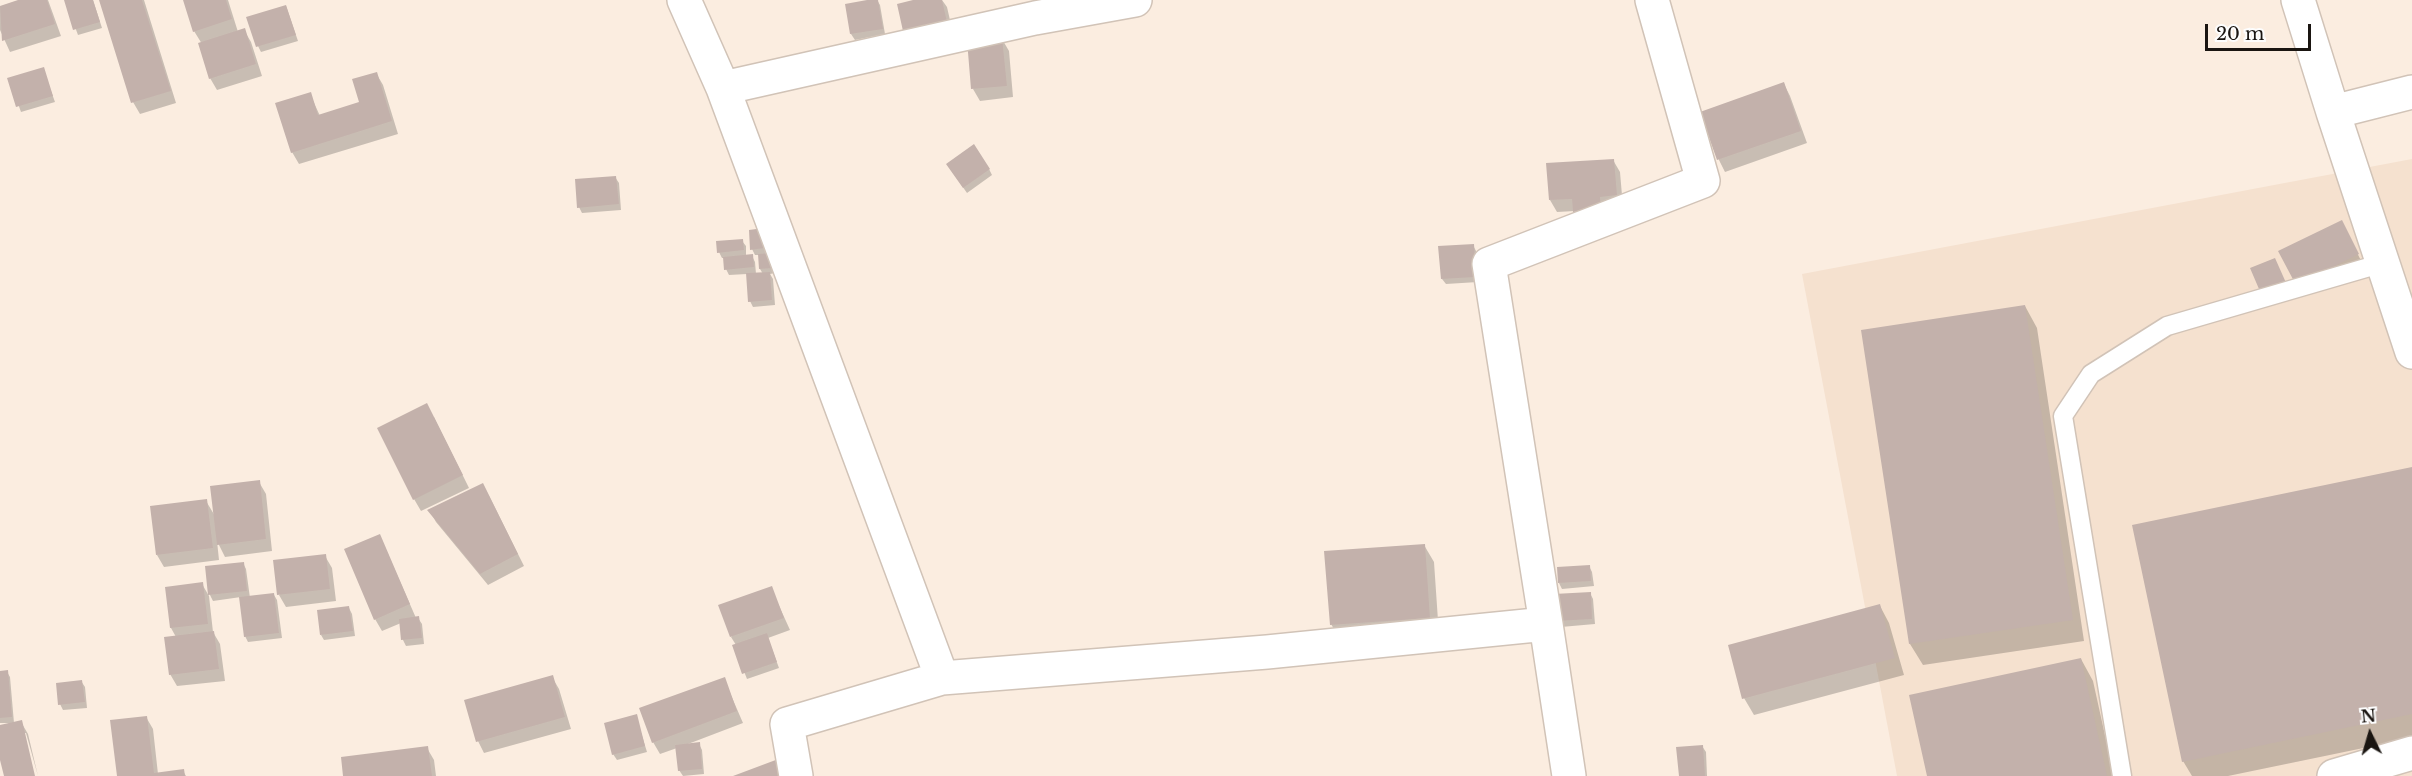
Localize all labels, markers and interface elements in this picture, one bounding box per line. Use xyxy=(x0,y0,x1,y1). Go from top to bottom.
scale bar xyxy=(2208,12,2314,50)
text: 20 m xyxy=(2216,23,2264,45)
north arrow xyxy=(2340,704,2400,764)
text: N xyxy=(2360,705,2377,727)

